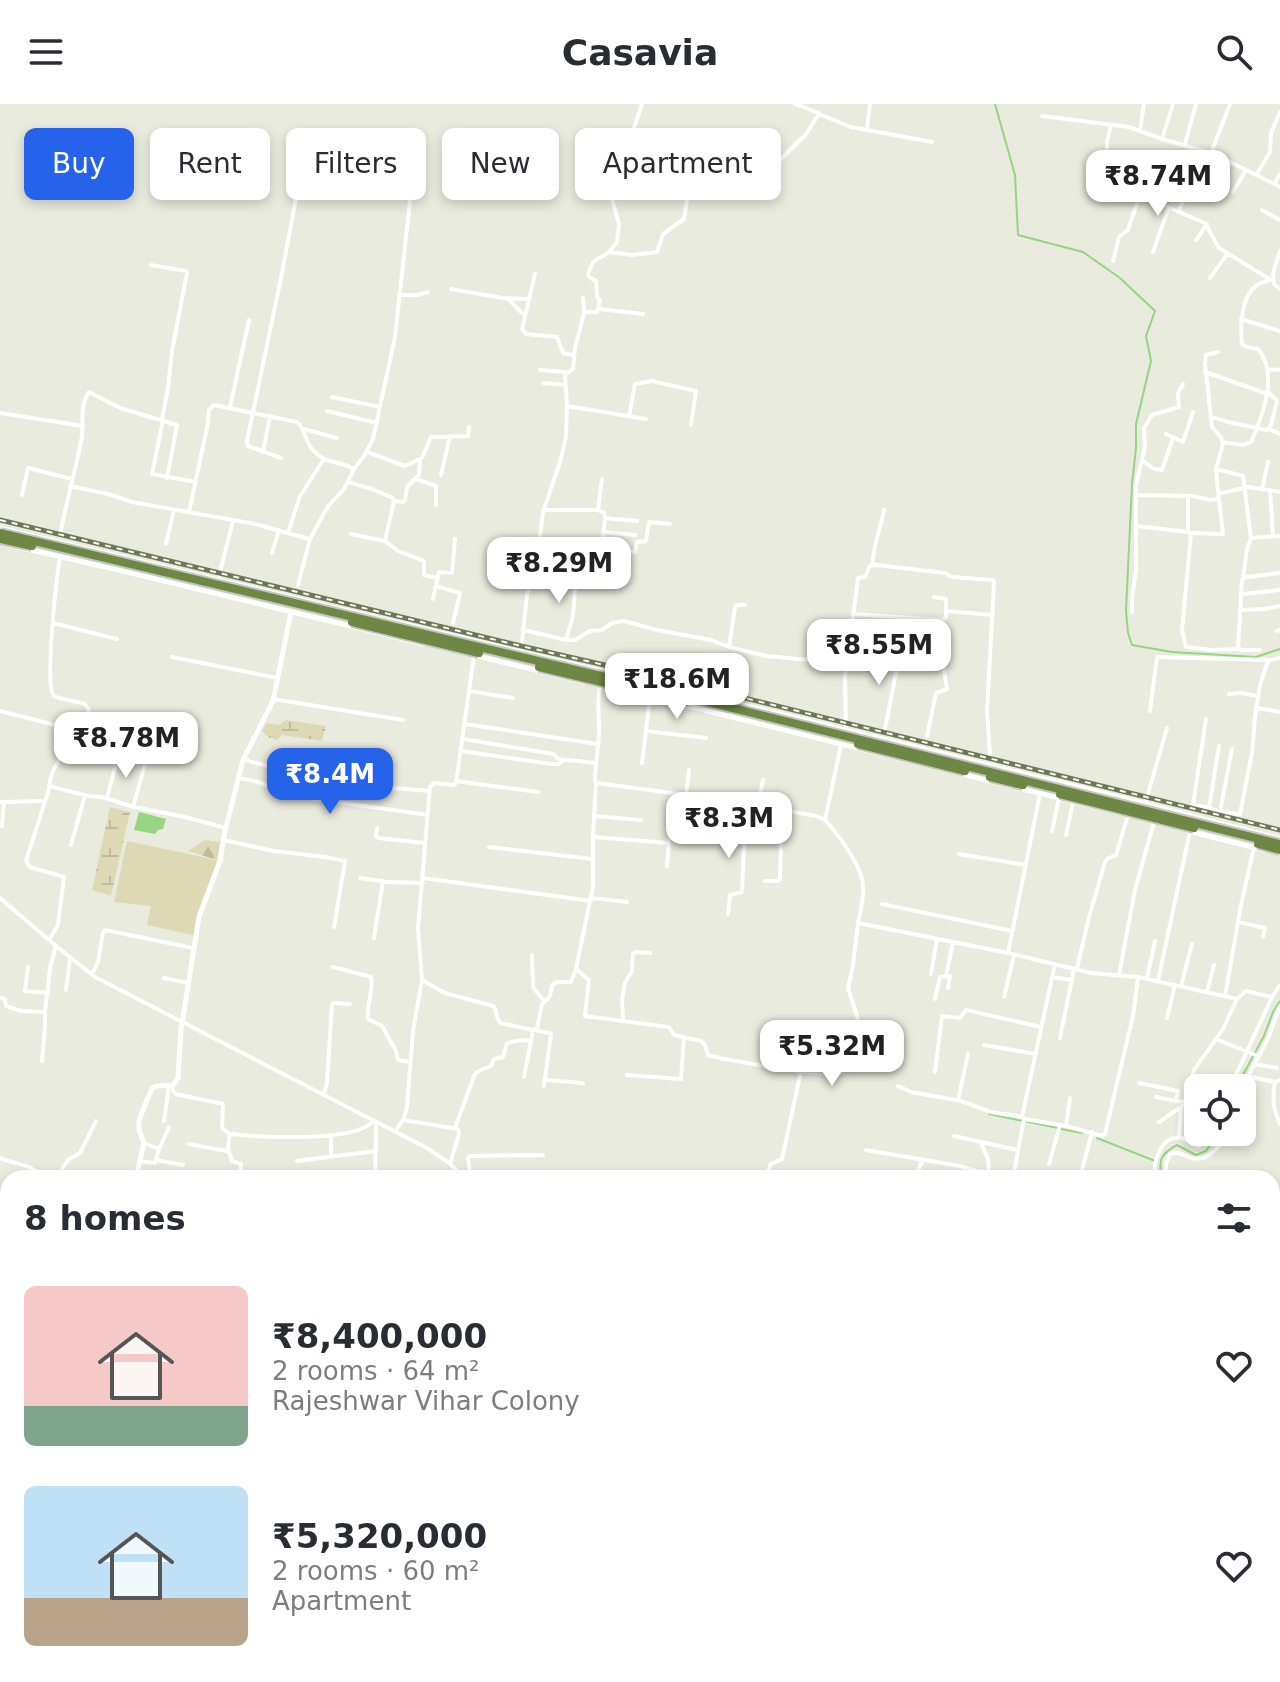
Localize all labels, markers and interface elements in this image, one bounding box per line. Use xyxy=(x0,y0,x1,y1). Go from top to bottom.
icon: menu xyxy=(24,30,68,74)
icon: search xyxy=(1212,30,1256,74)
text: Casavia xyxy=(562,32,718,73)
chip: Buy xyxy=(24,128,134,200)
chip: Rent xyxy=(150,128,270,200)
chip: Filters xyxy=(286,128,426,200)
chip: New xyxy=(442,128,559,200)
chip: Apartment xyxy=(575,128,781,200)
pin: ₹8.74M xyxy=(1093,150,1223,218)
text: ₹8.74M xyxy=(1104,161,1212,191)
pin: ₹8.29M xyxy=(494,537,624,605)
text: ₹8.29M xyxy=(505,548,613,578)
pin: ₹8.55M xyxy=(814,619,944,687)
text: ₹8.55M xyxy=(825,630,933,660)
pin: ₹18.6M xyxy=(612,653,742,721)
text: ₹18.6M xyxy=(623,664,731,694)
pin: ₹8.78M xyxy=(61,712,191,780)
text: ₹8.78M xyxy=(72,723,180,753)
pin: ₹8.4M xyxy=(274,748,386,816)
text: ₹8.4M xyxy=(285,759,375,789)
pin: ₹8.3M xyxy=(673,792,785,860)
text: ₹8.3M xyxy=(684,803,774,833)
pin: ₹5.32M xyxy=(767,1020,897,1088)
text: ₹5.32M xyxy=(778,1031,886,1061)
map controls xyxy=(1184,1074,1256,1146)
button: locate xyxy=(1184,1074,1256,1146)
icon: filters xyxy=(1212,1196,1256,1240)
text: 8 homes xyxy=(24,1198,186,1238)
text: ₹8,400,000 xyxy=(272,1316,487,1356)
icon: home xyxy=(88,1318,184,1414)
icon: heart xyxy=(1212,1344,1256,1388)
text: 2 rooms · 64 m² xyxy=(272,1356,480,1386)
text: Rajeshwar Vihar Colony xyxy=(272,1386,580,1416)
text: ₹5,320,000 xyxy=(272,1516,487,1556)
icon: home xyxy=(88,1518,184,1614)
icon: heart xyxy=(1212,1544,1256,1588)
text: 2 rooms · 60 m² xyxy=(272,1556,480,1586)
text: Apartment xyxy=(272,1586,411,1616)

